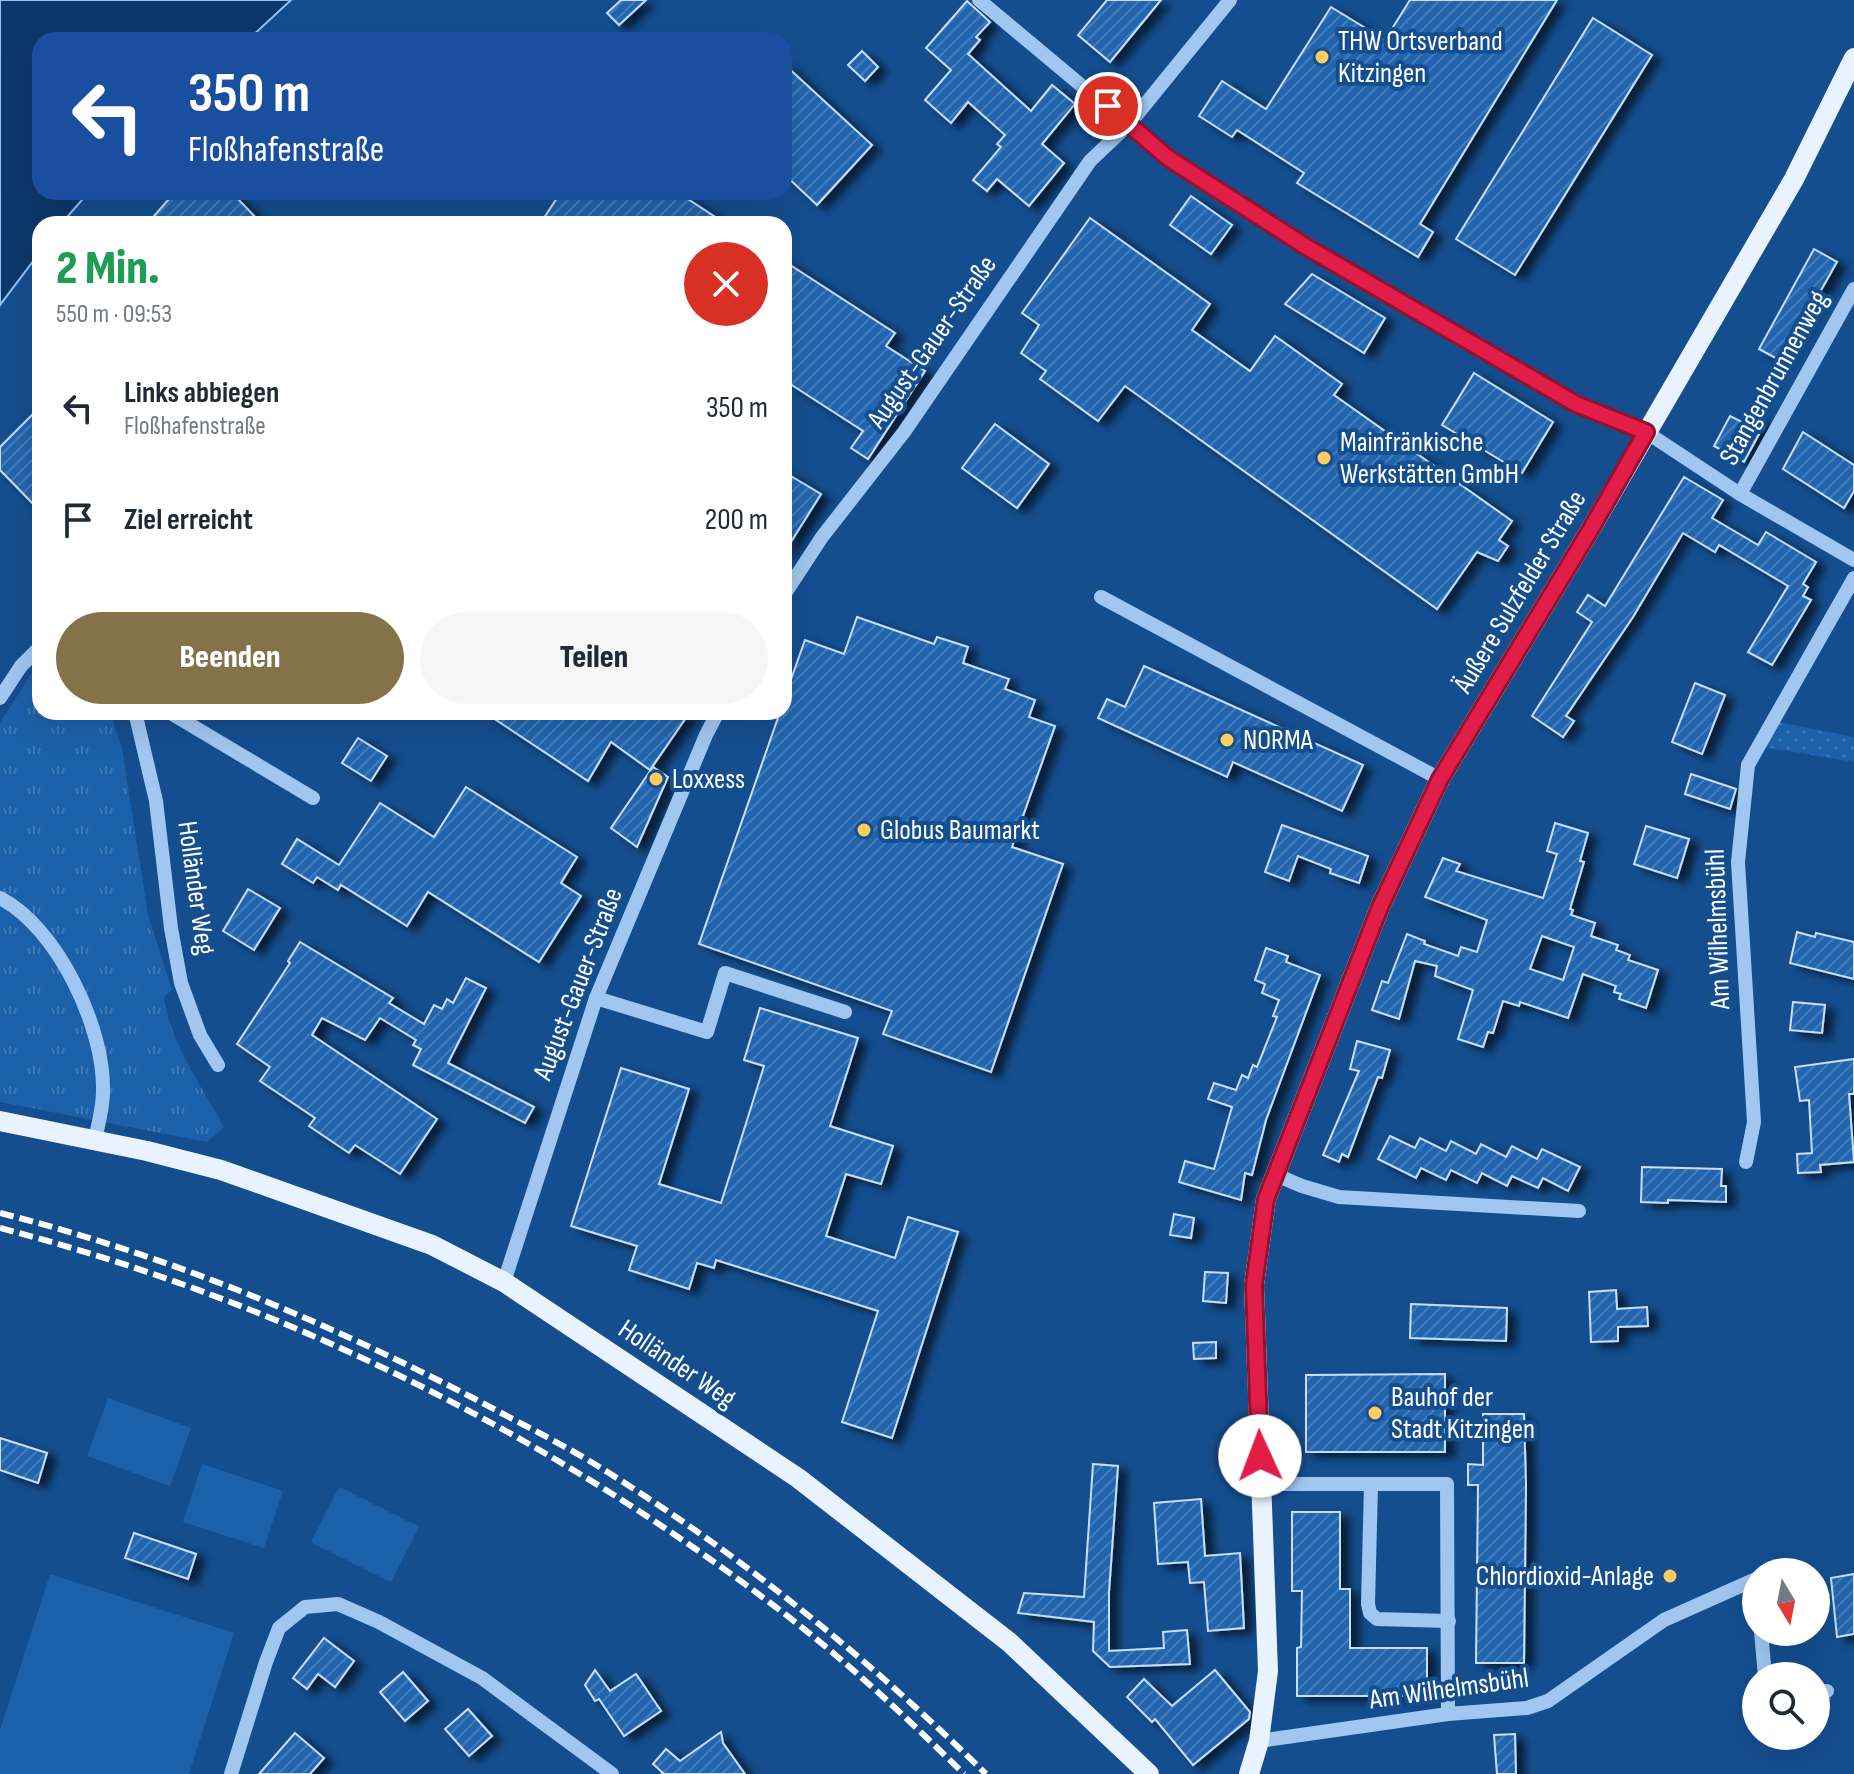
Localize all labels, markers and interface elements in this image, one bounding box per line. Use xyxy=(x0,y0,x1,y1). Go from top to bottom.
place label: THW Ortsverband Kitzingen xyxy=(1338,25,1503,90)
marker: THW Ortsverband Kitzingen xyxy=(1313,48,1331,66)
text: 350 m xyxy=(188,61,310,128)
icon: left xyxy=(56,64,160,168)
pin xyxy=(1074,72,1142,140)
icon: arrive xyxy=(1086,84,1130,128)
text: Floßhafenstraße xyxy=(188,129,384,172)
text: 2 Min. xyxy=(56,240,160,297)
button: close xyxy=(684,242,768,326)
street label: August-Gauer-Straße xyxy=(860,249,1004,435)
street label: Stangenbrunnenweg xyxy=(1713,285,1835,471)
text: 550 m · 09:53 xyxy=(56,299,172,330)
text: Links abbiegen xyxy=(124,375,279,411)
icon: left xyxy=(56,386,100,430)
text: 350 m xyxy=(706,390,768,426)
text: Floßhafenstraße xyxy=(124,411,266,442)
place label: Mainfränkische Werkstätten GmbH xyxy=(1340,426,1519,491)
marker: Mainfränkische Werkstätten GmbH xyxy=(1315,449,1333,467)
street label: Äußere Sulzfelder Straße xyxy=(1446,485,1593,700)
icon: arrive xyxy=(56,498,100,542)
text: Ziel erreicht xyxy=(124,502,253,538)
text: 200 m xyxy=(705,502,768,538)
button: Beenden xyxy=(56,612,404,704)
button: Teilen xyxy=(420,612,768,704)
place label: NORMA xyxy=(1243,724,1314,757)
marker: NORMA xyxy=(1218,731,1236,749)
place label: Loxxess xyxy=(672,763,745,796)
marker: Loxxess xyxy=(647,770,665,788)
place label: Globus Baumarkt xyxy=(880,814,1040,847)
street label: Holländer Weg xyxy=(170,819,222,957)
marker: Globus Baumarkt xyxy=(855,821,873,839)
street label: Am Wilhelmsbühl xyxy=(1699,848,1737,1011)
street label: August-Gauer-Straße xyxy=(526,883,630,1086)
street label: Holländer Weg xyxy=(612,1313,742,1415)
place label: Bauhof der Stadt Kitzingen xyxy=(1391,1381,1535,1446)
marker: Bauhof der Stadt Kitzingen xyxy=(1366,1404,1384,1422)
position arrow xyxy=(1218,1414,1302,1498)
north arrow xyxy=(1742,1558,1830,1646)
map controls xyxy=(1742,1558,1830,1750)
place label: Chlordioxid-Anlage xyxy=(1476,1560,1654,1593)
marker: Chlordioxid-Anlage xyxy=(1661,1567,1679,1585)
street label: Am Wilhelmsbühl xyxy=(1366,1661,1531,1717)
button: search xyxy=(1742,1662,1830,1750)

